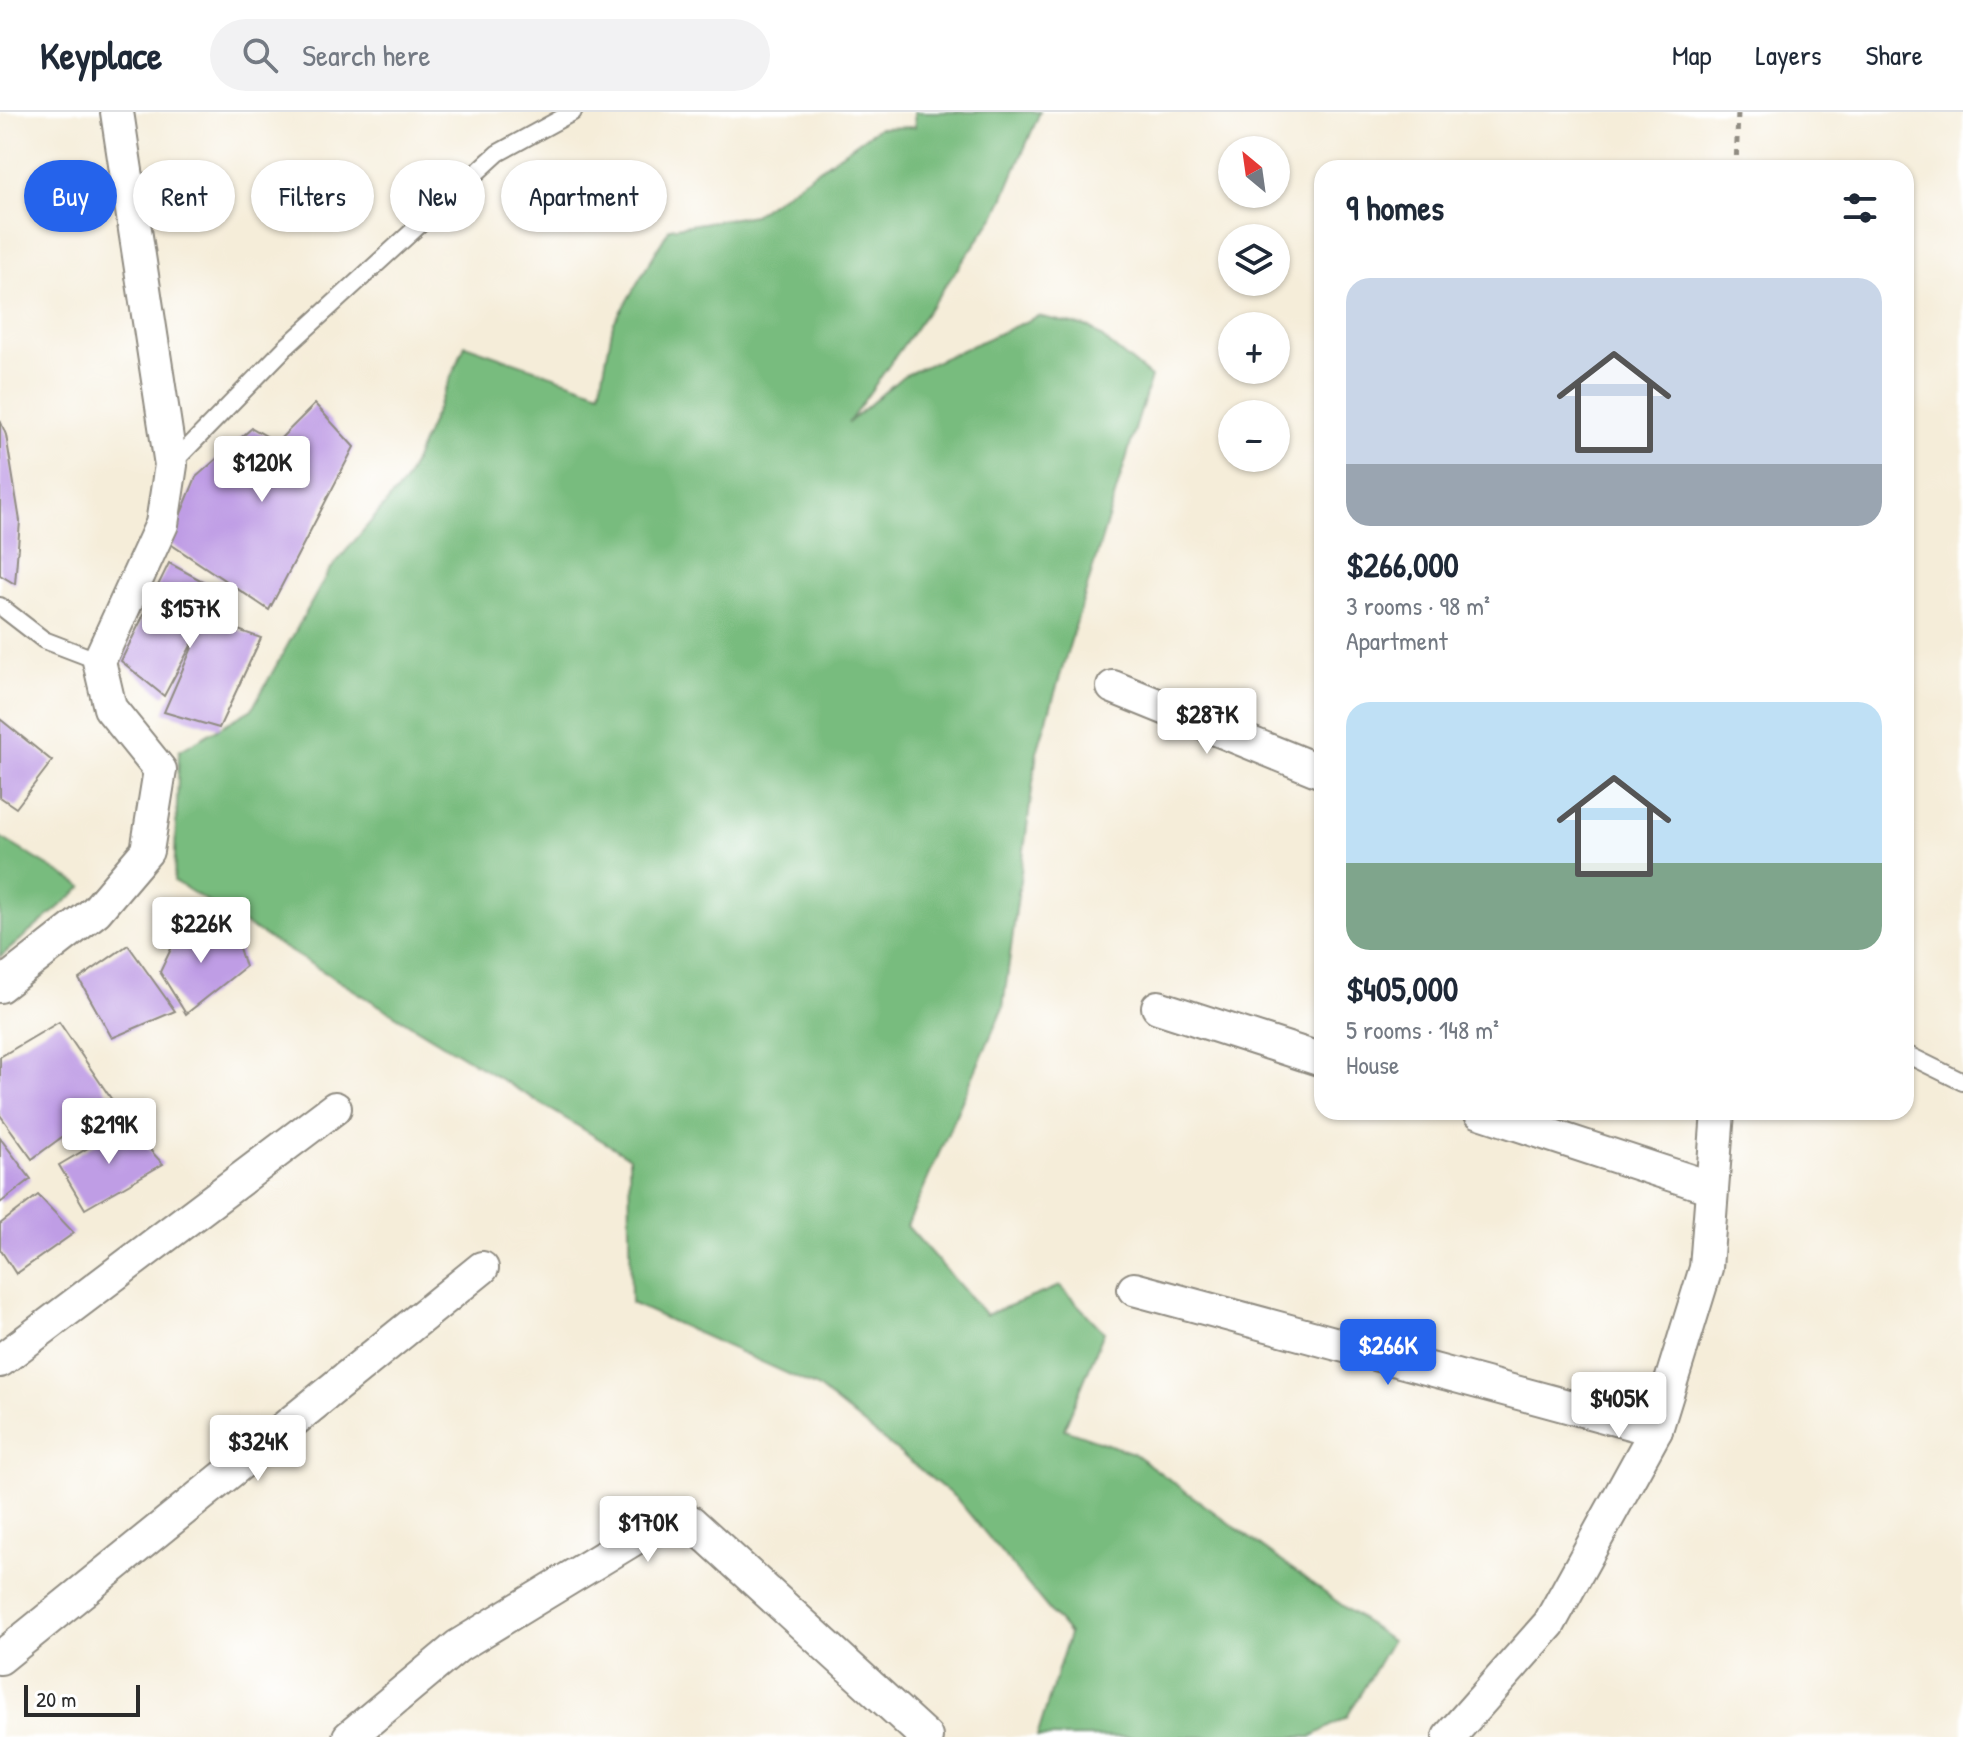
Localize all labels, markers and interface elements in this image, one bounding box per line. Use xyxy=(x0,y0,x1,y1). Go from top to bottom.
search box xyxy=(210,19,770,91)
text: Keyplace xyxy=(40,29,162,81)
icon: search xyxy=(238,33,282,77)
text: Search here xyxy=(302,35,430,75)
text: Map xyxy=(1672,36,1712,74)
text: Layers xyxy=(1756,36,1821,74)
text: Share xyxy=(1865,36,1923,74)
north arrow xyxy=(1218,136,1290,208)
map controls xyxy=(1218,136,1290,472)
chip: Buy xyxy=(24,160,117,232)
chip: Rent xyxy=(133,160,235,232)
chip: Filters xyxy=(251,160,374,232)
chip: New xyxy=(390,160,485,232)
chip: Apartment xyxy=(501,160,667,232)
text: 9 homes xyxy=(1346,185,1444,231)
icon: filters xyxy=(1838,186,1882,230)
button: layers xyxy=(1218,224,1290,296)
button: + xyxy=(1218,312,1290,384)
icon: home xyxy=(1542,330,1686,474)
button: − xyxy=(1218,400,1290,472)
pin: $120K xyxy=(206,436,318,504)
text: $120K xyxy=(232,444,292,479)
text: $266,000 xyxy=(1346,542,1459,588)
pin: $157K xyxy=(134,582,246,650)
text: 3 rooms · 98 m² xyxy=(1346,588,1490,623)
text: $157K xyxy=(160,590,220,625)
text: Apartment xyxy=(1346,623,1448,658)
pin: $287K xyxy=(1151,688,1263,756)
text: $287K xyxy=(1175,696,1239,731)
icon: home xyxy=(1542,754,1686,898)
pin: $226K xyxy=(145,897,257,965)
text: $226K xyxy=(170,905,232,940)
text: $405,000 xyxy=(1346,966,1458,1012)
text: 5 rooms · 148 m² xyxy=(1346,1012,1499,1047)
text: House xyxy=(1346,1047,1399,1082)
pin: $219K xyxy=(53,1098,165,1166)
text: $219K xyxy=(80,1106,138,1141)
pin: $266K xyxy=(1332,1319,1444,1387)
text: $266K xyxy=(1358,1327,1418,1362)
pin: $405K xyxy=(1563,1372,1675,1440)
text: $405K xyxy=(1589,1380,1649,1415)
pin: $324K xyxy=(202,1415,314,1483)
text: $324K xyxy=(228,1423,288,1458)
pin: $170K xyxy=(592,1496,704,1564)
text: $170K xyxy=(618,1504,678,1539)
scale bar xyxy=(24,1681,140,1717)
text: 20 m xyxy=(36,1684,76,1714)

